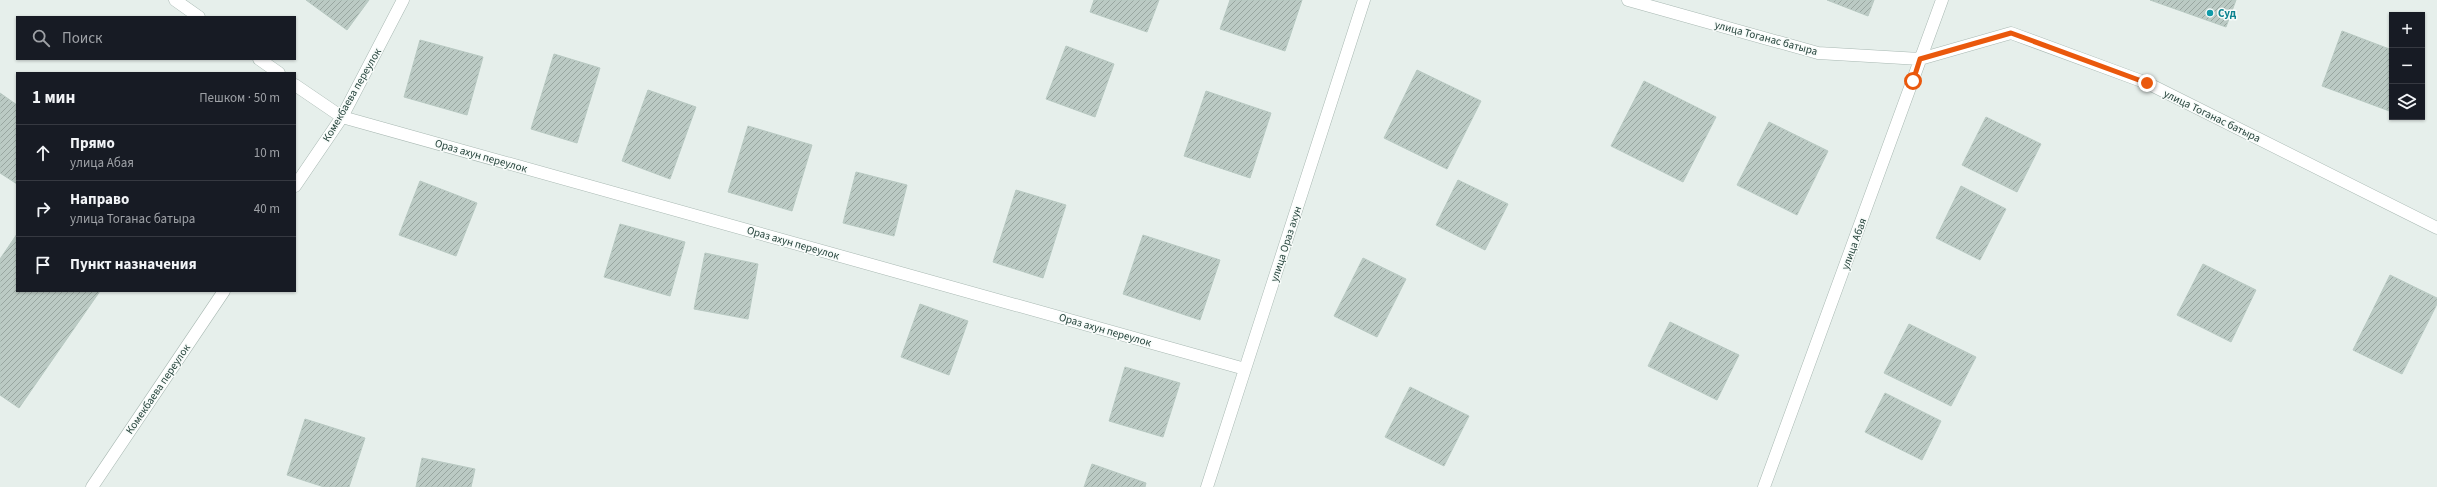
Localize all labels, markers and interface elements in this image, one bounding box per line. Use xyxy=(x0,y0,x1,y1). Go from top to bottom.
place label: Суд xyxy=(2218,6,2237,21)
marker: Суд xyxy=(2205,8,2215,18)
map controls xyxy=(2389,12,2425,120)
button: + xyxy=(2389,12,2425,48)
search box xyxy=(16,16,296,60)
street label: улица Тоганас батыра xyxy=(1713,17,1819,59)
icon: search xyxy=(30,27,52,49)
text: Поиск xyxy=(62,28,103,49)
street label: Комекбаева переулок xyxy=(319,45,385,145)
button: − xyxy=(2389,48,2425,84)
route start xyxy=(1904,72,1922,90)
route end xyxy=(2138,74,2156,92)
button: layers xyxy=(2389,84,2425,120)
text: 1 мин xyxy=(32,86,75,110)
street label: улица Тоганас батыра xyxy=(2161,86,2263,146)
text: Пешком · 50 m xyxy=(199,89,280,107)
text: Прямо xyxy=(70,133,115,154)
street label: Ораз ахун переулок xyxy=(433,136,529,177)
icon: ahead xyxy=(32,142,54,164)
text: 10 m xyxy=(254,144,280,162)
text: улица Абая xyxy=(70,154,134,172)
text: Направо xyxy=(70,189,129,210)
icon: right xyxy=(32,198,54,220)
text: 40 m xyxy=(254,200,280,218)
street label: улица Ораз ахун xyxy=(1267,204,1305,284)
text: улица Тоганас батыра xyxy=(70,210,195,228)
street label: улица Абая xyxy=(1838,216,1870,272)
street label: Ораз ахун переулок xyxy=(745,223,841,264)
icon: arrive xyxy=(32,254,54,276)
text: Пункт назначения xyxy=(70,254,197,275)
street label: Ораз ахун переулок xyxy=(1057,310,1153,351)
street label: Комекбаева переулок xyxy=(122,341,194,437)

